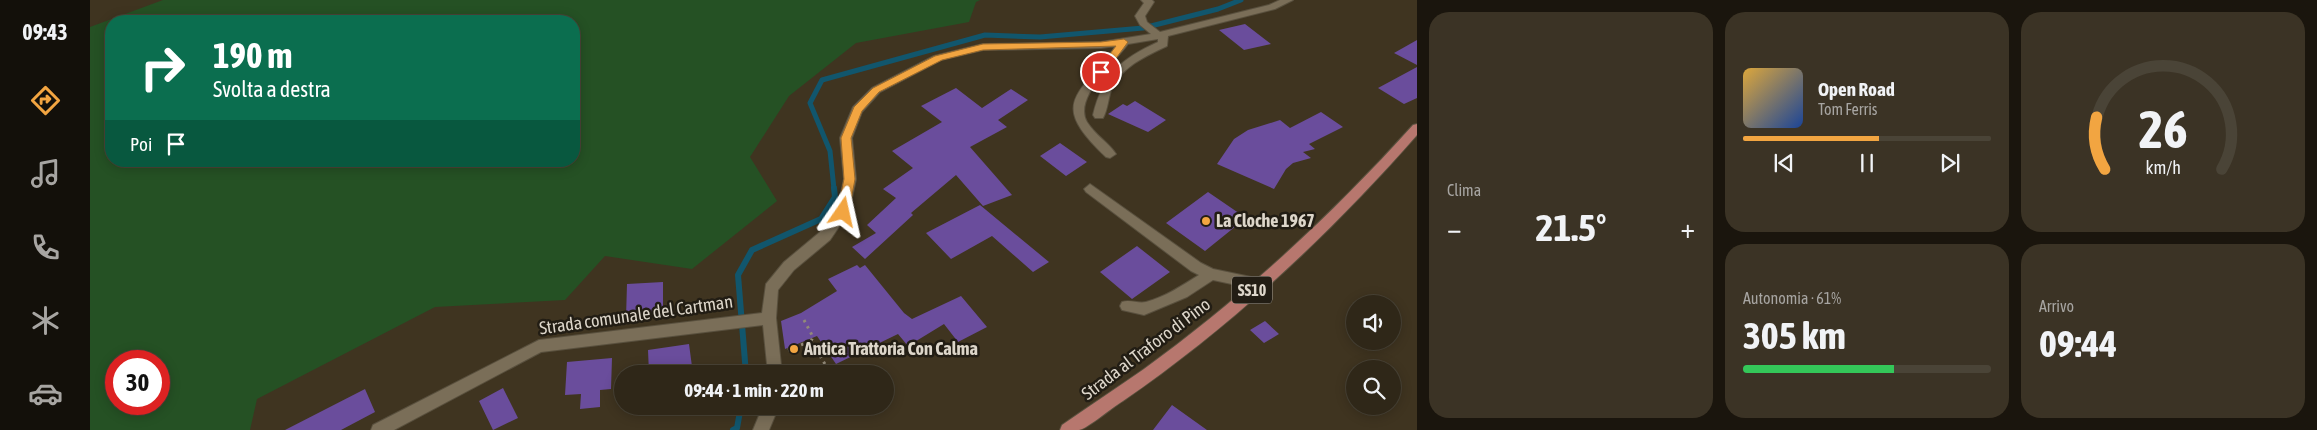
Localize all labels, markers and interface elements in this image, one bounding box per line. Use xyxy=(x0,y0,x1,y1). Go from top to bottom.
text: 09:43 xyxy=(22,19,68,45)
icon: right xyxy=(130,35,195,100)
text: 190 m xyxy=(213,35,292,75)
pin xyxy=(1080,51,1122,93)
icon: arrive xyxy=(1087,58,1115,86)
text: Svolta a destra xyxy=(213,76,331,102)
text: Open Road xyxy=(1818,78,1895,100)
icon: directions xyxy=(28,83,63,118)
text: 26 xyxy=(2139,99,2187,159)
text: Tom Ferris xyxy=(1818,100,1877,118)
icon: arrive xyxy=(162,130,190,158)
text: Poi xyxy=(130,133,152,155)
icon: previous xyxy=(1770,149,1798,177)
icon: pause xyxy=(1853,149,1881,177)
icon: next xyxy=(1936,149,1964,177)
icon: music xyxy=(28,156,63,191)
text: km/h xyxy=(2145,157,2181,178)
text: Clima xyxy=(1447,181,1481,199)
position arrow xyxy=(816,185,868,237)
text: 21.5° xyxy=(1536,206,1606,249)
place label: La Cloche 1967 xyxy=(1216,210,1315,231)
text: − xyxy=(1447,212,1462,244)
text: + xyxy=(1680,212,1695,244)
marker: La Cloche 1967 xyxy=(1200,215,1212,227)
icon: phone xyxy=(28,230,63,265)
road number: SS10 xyxy=(1232,276,1272,304)
text: Autonomia · 61% xyxy=(1743,289,1841,307)
street label: Strada comunale del Cartman xyxy=(538,291,734,338)
street label: Strada al Traforo di Pino xyxy=(1077,293,1214,404)
map controls xyxy=(1346,295,1401,415)
button: sound xyxy=(1346,295,1401,350)
text: Arrivo xyxy=(2039,297,2074,315)
icon: climate xyxy=(28,303,63,338)
text: 305 km xyxy=(1743,314,1846,357)
text: 09:44 xyxy=(2039,322,2117,365)
place label: Antica Trattoria Con Calma xyxy=(803,338,978,359)
marker: Antica Trattoria Con Calma xyxy=(788,343,800,355)
speed limit sign: 30 xyxy=(105,350,170,415)
button: search xyxy=(1346,360,1401,415)
icon: car xyxy=(28,376,63,411)
text: 09:44 · 1 min · 220 m xyxy=(684,379,824,401)

